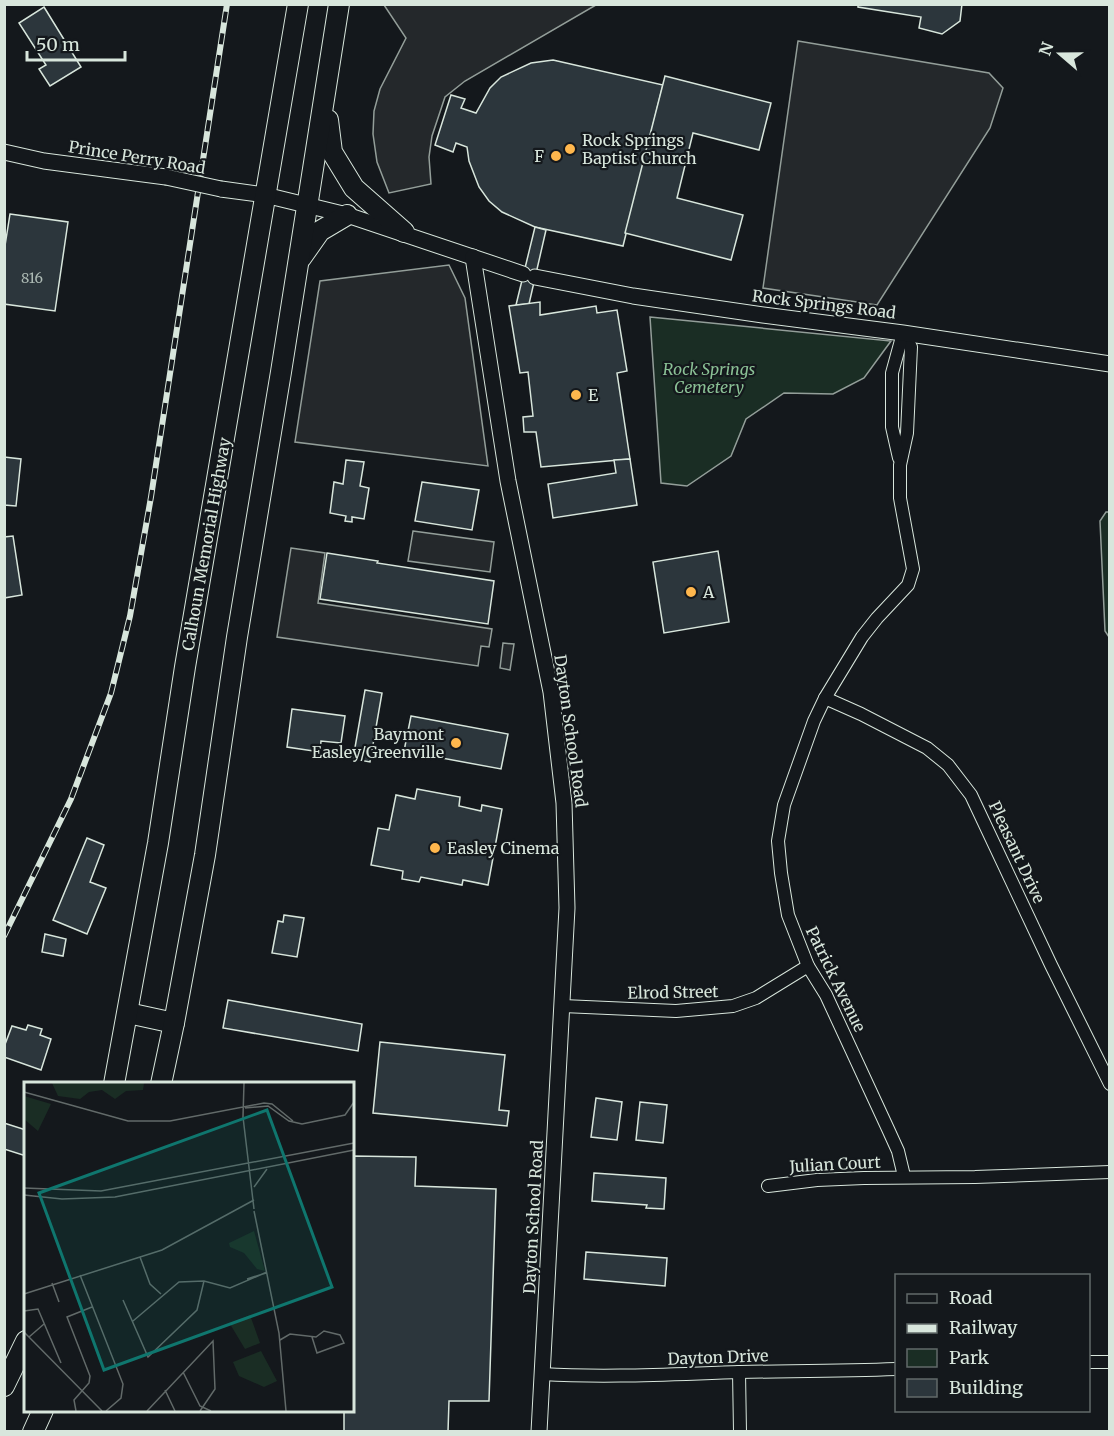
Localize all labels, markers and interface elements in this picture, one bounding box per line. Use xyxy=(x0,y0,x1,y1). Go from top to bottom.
scale bar xyxy=(27,24,124,62)
north arrow xyxy=(1030,24,1090,84)
text: 50 m xyxy=(36,33,80,56)
text: N xyxy=(1034,39,1058,58)
place label: Rock Springs Baptist Church xyxy=(582,130,697,168)
street label: Prince Perry Road xyxy=(67,136,207,178)
marker: Rock Springs Baptist Church xyxy=(563,142,577,156)
place label: F xyxy=(534,146,544,166)
marker: F xyxy=(549,149,563,163)
house number: 816 xyxy=(21,269,43,287)
street label: Rock Springs Road xyxy=(751,285,897,323)
park label: Rock Springs Cemetery xyxy=(663,359,755,397)
place label: E xyxy=(588,385,599,405)
marker: E xyxy=(569,388,583,402)
street label: Calhoun Memorial Highway xyxy=(177,435,235,652)
place label: A xyxy=(702,582,715,602)
marker: A xyxy=(684,585,698,599)
street label: Dayton School Road xyxy=(550,653,592,809)
place label: Baymont Easley/Greenville xyxy=(312,724,445,762)
marker: Baymont Easley/Greenville xyxy=(449,736,463,750)
street label: Pleasant Drive xyxy=(985,798,1049,906)
place label: Easley Cinema xyxy=(447,838,560,858)
marker: Easley Cinema xyxy=(428,841,442,855)
street label: Patrick Avenue xyxy=(802,923,870,1035)
street label: Elrod Street xyxy=(627,981,719,1003)
inset map xyxy=(24,1082,354,1412)
street label: Dayton School Road xyxy=(519,1139,547,1294)
street label: Julian Court xyxy=(788,1152,882,1176)
legend xyxy=(895,1274,1090,1412)
text: Road xyxy=(949,1286,993,1309)
text: Railway xyxy=(949,1316,1018,1339)
street label: Dayton Drive xyxy=(667,1345,769,1369)
text: Park xyxy=(949,1346,990,1369)
text: Building xyxy=(949,1376,1023,1399)

